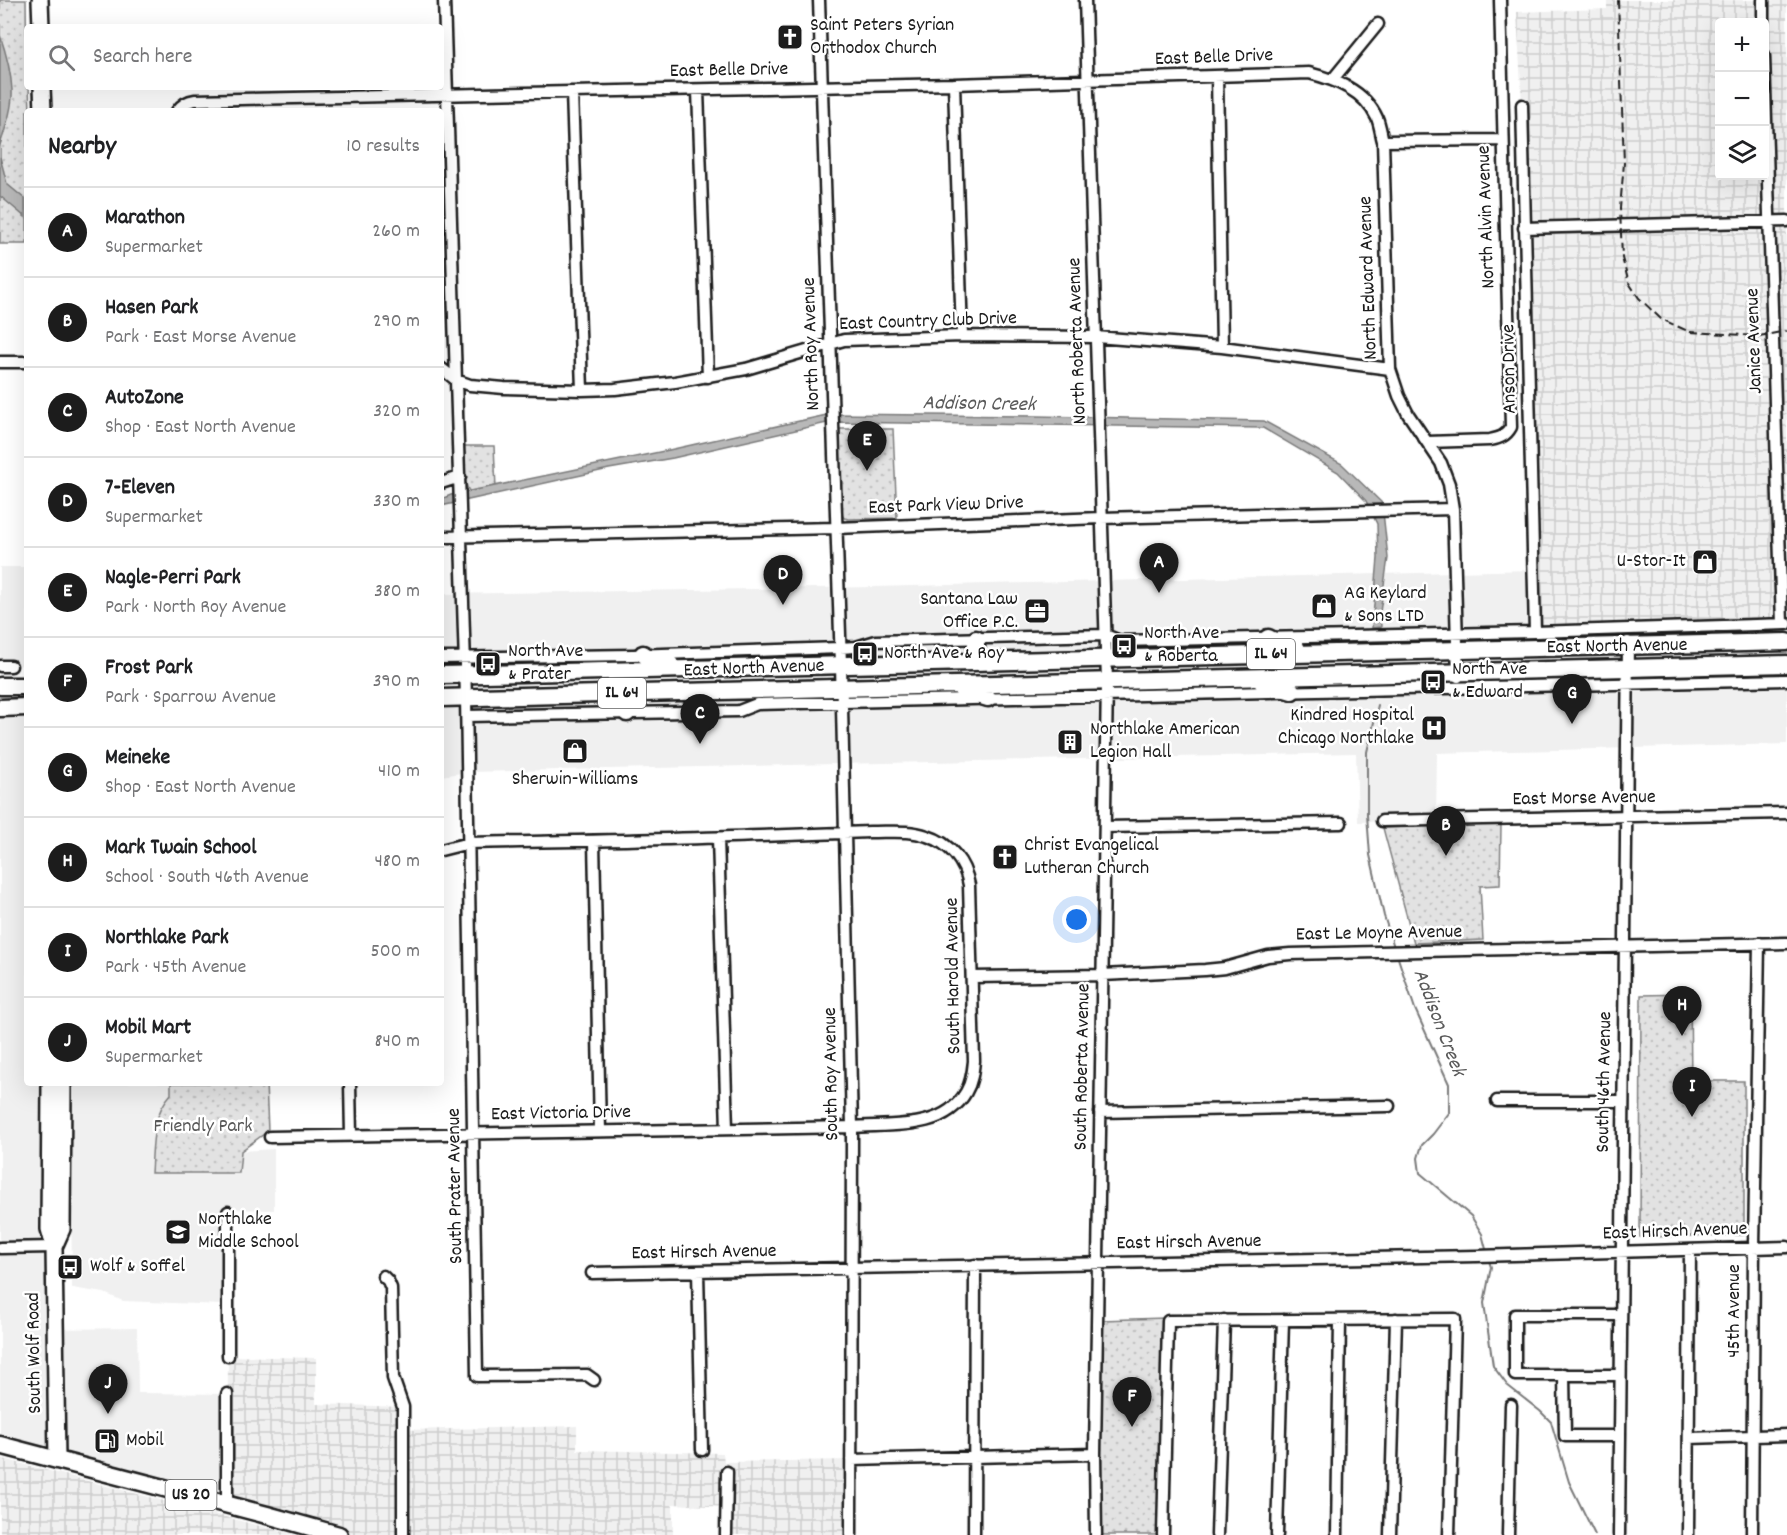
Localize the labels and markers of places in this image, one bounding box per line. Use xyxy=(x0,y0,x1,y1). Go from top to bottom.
place label: Saint Peters Syrian Orthodox Church xyxy=(810,12,954,63)
church icon: Saint Peters Syrian Orthodox Church xyxy=(775,22,805,52)
pin: E xyxy=(848,422,886,471)
pin: A xyxy=(1140,544,1178,593)
shop icon: U-Stor-It xyxy=(1690,547,1720,577)
place label: U-Stor-It xyxy=(1617,548,1686,576)
pin: D xyxy=(764,556,802,605)
place label: AG Keylard & Sons LTD xyxy=(1344,580,1427,631)
place label: Santana Law Office P.C. xyxy=(920,586,1018,637)
shop icon: AG Keylard & Sons LTD xyxy=(1309,591,1339,621)
office icon: Santana Law Office P.C. xyxy=(1022,596,1052,626)
place label: North Ave & Roberta xyxy=(1144,620,1220,671)
bus stop icon: North Ave & Roberta xyxy=(1109,631,1139,661)
place label: North Ave & Prater xyxy=(508,638,584,689)
bus stop icon: North Ave & Roy xyxy=(850,639,880,669)
place label: North Ave & Roy xyxy=(884,640,1005,668)
bus stop icon: North Ave & Prater xyxy=(473,649,503,679)
place label: North Ave & Edward xyxy=(1452,656,1528,707)
bus stop icon: North Ave & Edward xyxy=(1418,667,1448,697)
pin: G xyxy=(1552,674,1592,724)
pin: C xyxy=(680,694,720,744)
place label: Kindred Hospital Chicago Northlake xyxy=(1278,702,1414,753)
hospital icon: Kindred Hospital Chicago Northlake xyxy=(1419,713,1449,743)
place label: Northlake American Legion Hall xyxy=(1090,716,1240,767)
building icon: Northlake American Legion Hall xyxy=(1055,727,1085,757)
shop icon: Sherwin-Williams xyxy=(560,736,590,766)
place label: Sherwin-Williams xyxy=(512,766,638,794)
pin: B xyxy=(1426,806,1466,856)
place label: Christ Evangelical Lutheran Church xyxy=(1024,832,1159,883)
church icon: Christ Evangelical Lutheran Church xyxy=(990,842,1020,872)
pin: H xyxy=(1662,986,1702,1036)
pin: I xyxy=(1672,1068,1712,1117)
place label: Northlake Middle School xyxy=(198,1206,299,1257)
school or university icon: Northlake Middle School xyxy=(163,1217,193,1247)
bus stop icon: Wolf & Soffel xyxy=(55,1252,85,1282)
place label: Wolf & Soffel xyxy=(90,1253,185,1281)
pin: J xyxy=(88,1364,128,1414)
pin: F xyxy=(1112,1378,1152,1427)
fuel station icon: Mobil xyxy=(92,1426,122,1456)
place label: Mobil xyxy=(126,1427,164,1455)

